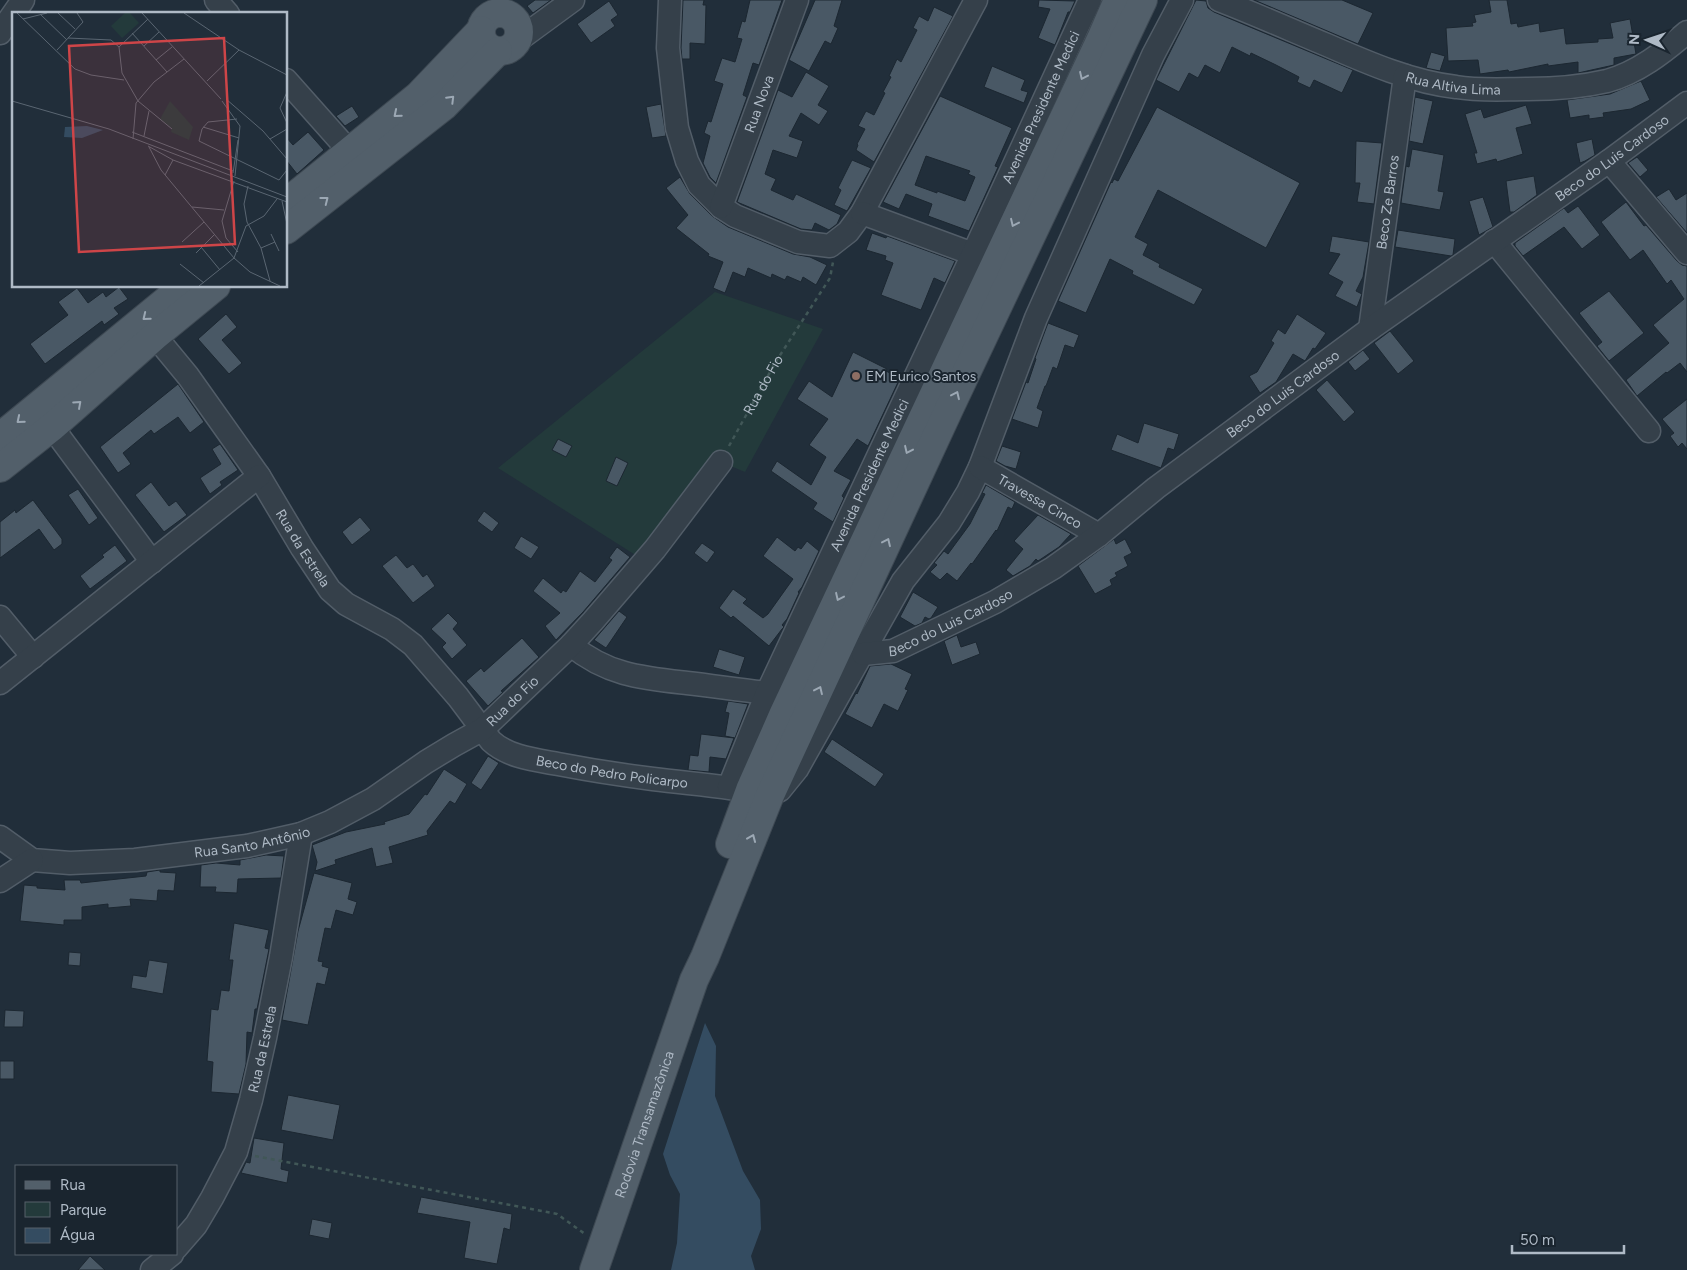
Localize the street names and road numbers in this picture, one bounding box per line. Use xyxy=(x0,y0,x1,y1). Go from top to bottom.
street label: Avenida Presidente Medici xyxy=(999,28,1084,186)
street label: Rua Altiva Lima xyxy=(1404,68,1501,99)
street label: Rua Nova xyxy=(741,73,778,135)
street label: Beco do Luis Cardoso xyxy=(1552,111,1673,205)
street label: Beco Ze Barros xyxy=(1373,154,1403,251)
street label: Beco do Luis Cardoso xyxy=(1223,347,1343,442)
street label: Rua do Fio xyxy=(740,352,787,418)
street label: Avenida Presidente Medici xyxy=(827,397,913,554)
street label: Travessa Cinco xyxy=(995,471,1085,532)
street label: Rua da Estrela xyxy=(272,506,334,590)
street label: Beco do Luis Cardoso xyxy=(888,586,1016,660)
street label: Rua do Fio xyxy=(483,672,542,730)
street label: Beco do Pedro Policarpo xyxy=(534,752,689,792)
street label: Rua Santo Antônio xyxy=(193,823,313,862)
street label: Rua da Estrela xyxy=(245,1004,280,1094)
street label: Rodovia Transamazônica xyxy=(611,1049,678,1200)

